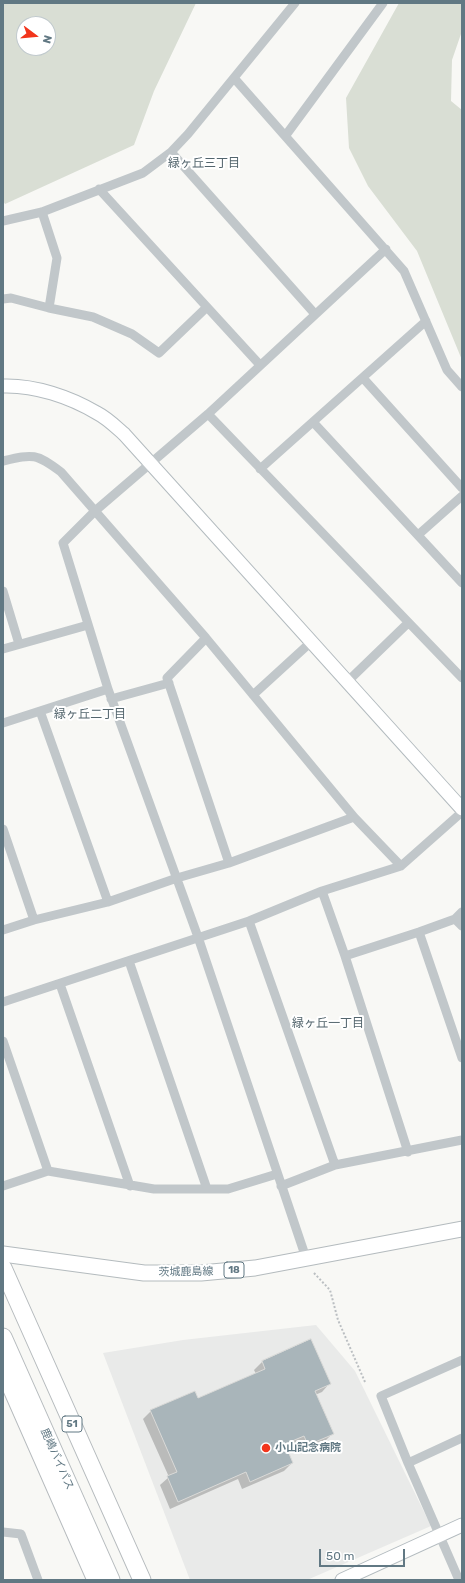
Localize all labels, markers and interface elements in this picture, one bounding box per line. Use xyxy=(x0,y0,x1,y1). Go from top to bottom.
north arrow xyxy=(16,16,56,56)
text: N xyxy=(40,34,54,45)
district label: 緑ヶ丘三丁目 xyxy=(168,157,240,171)
district label: 緑ヶ丘二丁目 xyxy=(54,708,126,722)
district label: 緑ヶ丘一丁目 xyxy=(292,1017,364,1031)
road number: 18 xyxy=(224,1262,244,1278)
street label: 茨城鹿島線 xyxy=(158,1265,214,1279)
road number: 51 xyxy=(62,1416,82,1432)
street label: 鹿嶋バイパス xyxy=(38,1426,76,1492)
place label: 小山記念病院 xyxy=(275,1441,341,1455)
marker: 小山記念病院 xyxy=(260,1442,272,1454)
scale bar xyxy=(321,1541,407,1567)
text: 50 m xyxy=(326,1549,354,1563)

